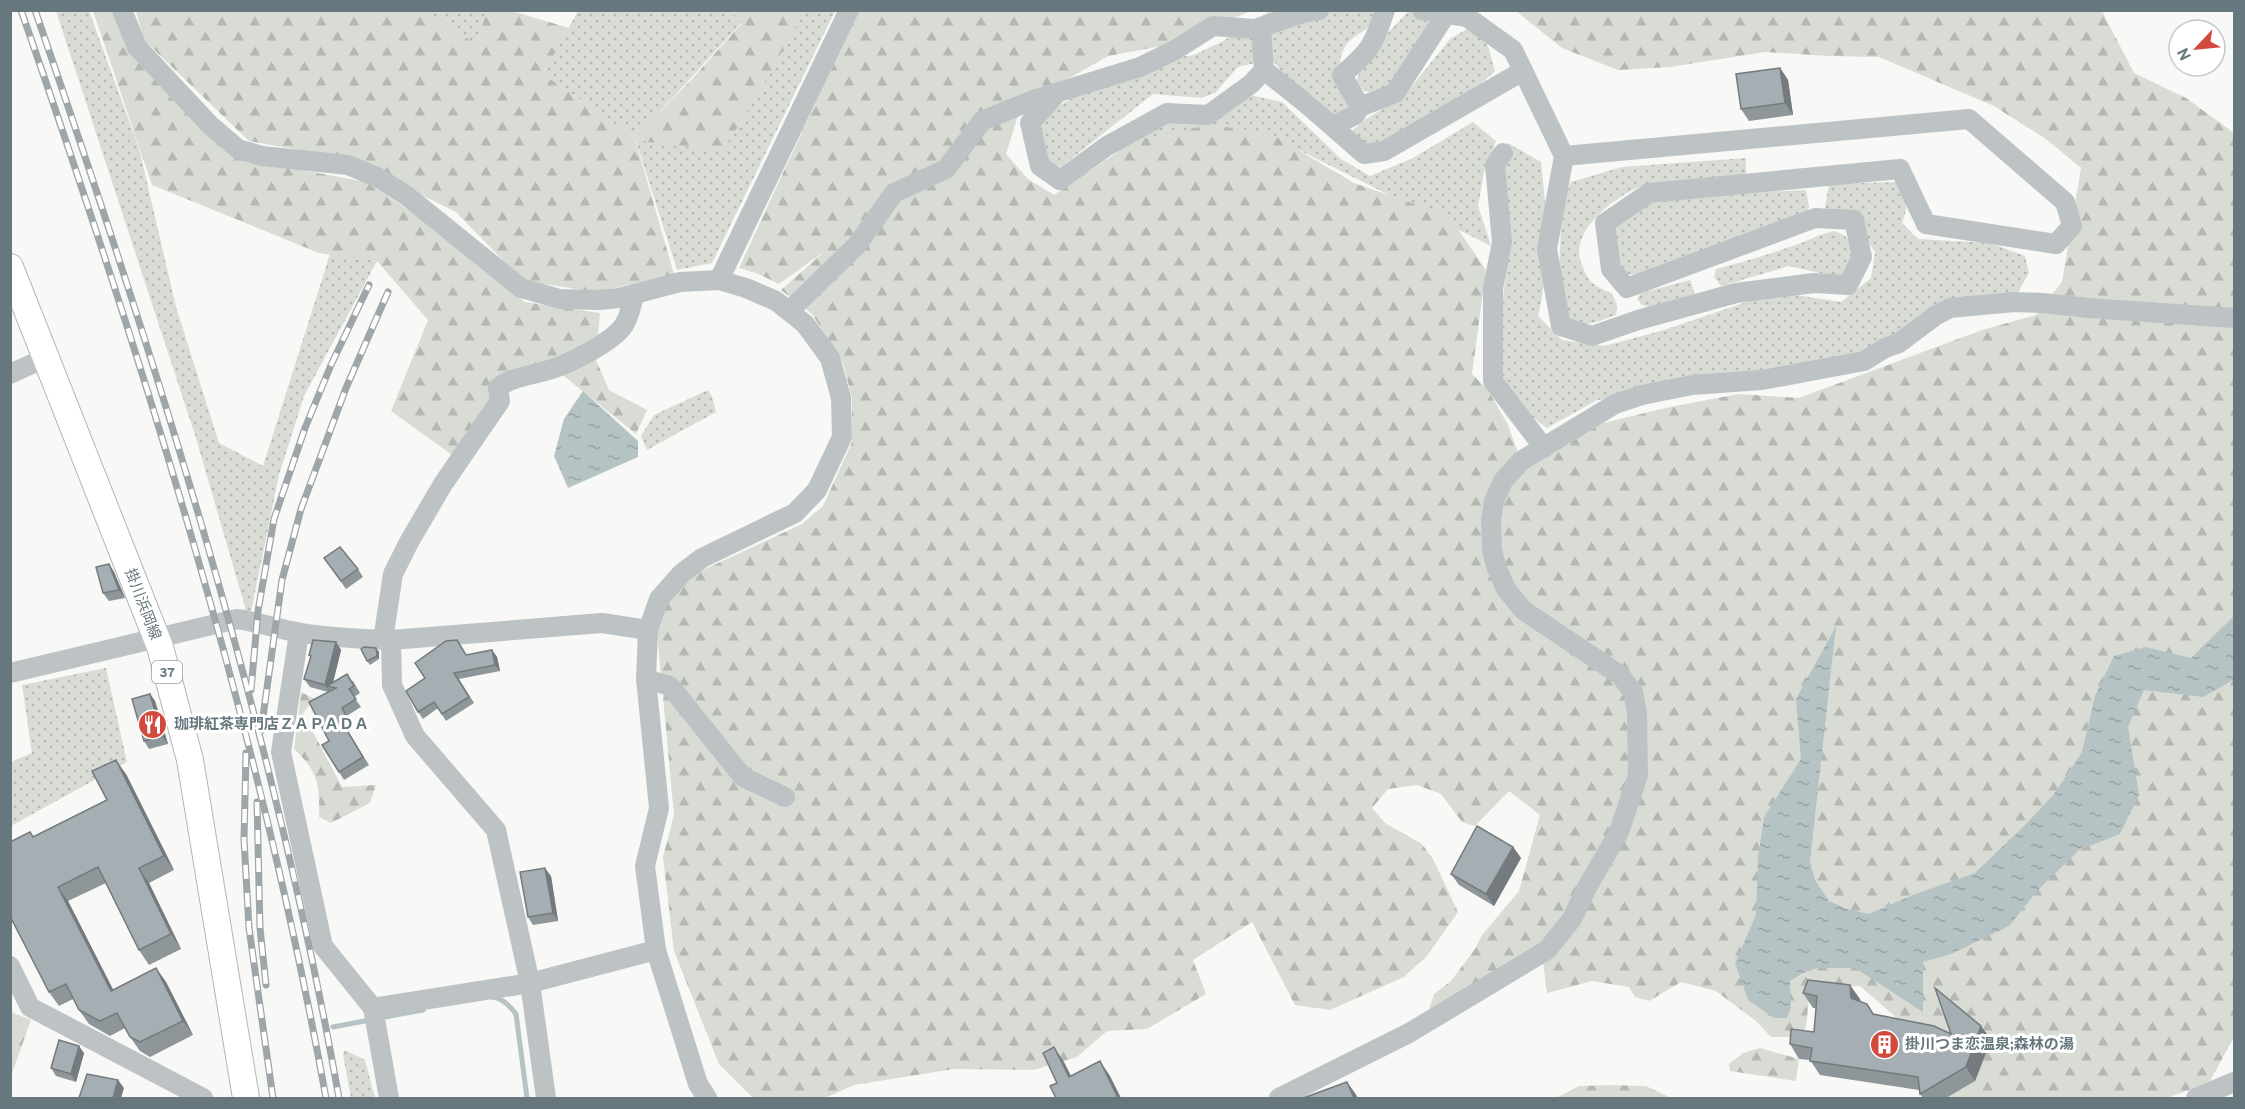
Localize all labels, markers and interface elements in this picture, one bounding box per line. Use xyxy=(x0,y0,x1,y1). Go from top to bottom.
north arrow xyxy=(2167,18,2227,78)
text: N xyxy=(2174,44,2197,63)
street label: 掛川浜岡線 xyxy=(119,566,165,643)
road number: 37 xyxy=(152,661,182,683)
restaurant icon: 珈琲紅茶専門店ＺＡＰＡＤＡ xyxy=(137,708,169,740)
place label: 珈琲紅茶専門店ＺＡＰＡＤＡ xyxy=(174,716,369,735)
building icon: 掛川つま恋温泉;森林の湯 xyxy=(1868,1028,1900,1060)
place label: 掛川つま恋温泉;森林の湯 xyxy=(1905,1035,2074,1055)

